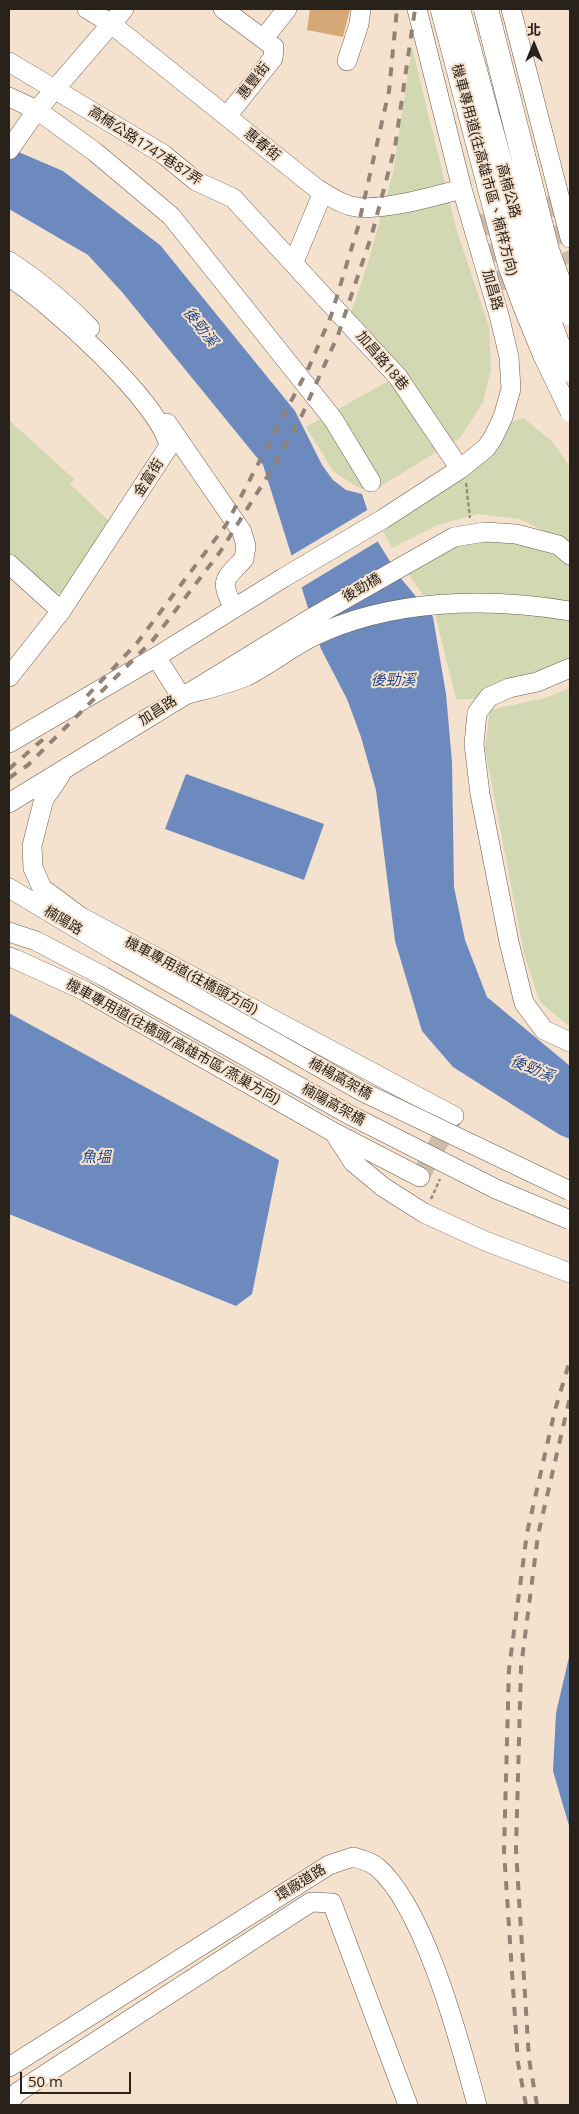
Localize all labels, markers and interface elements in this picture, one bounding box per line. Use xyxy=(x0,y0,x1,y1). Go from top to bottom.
north arrow xyxy=(509,20,559,70)
text: 北 xyxy=(527,20,541,39)
street label: 惠豐街 xyxy=(234,59,274,103)
street label: 機車專用道(往高雄市區、楠梓方向) xyxy=(448,62,520,278)
street label: 高楠公路1747巷87弄 xyxy=(85,103,205,189)
street label: 惠春街 xyxy=(240,125,284,165)
street label: 高楠公路 xyxy=(493,162,523,220)
street label: 加昌路 xyxy=(478,267,506,313)
water label: 後勁溪 xyxy=(179,304,221,350)
street label: 加昌路18巷 xyxy=(352,328,412,394)
street label: 金富街 xyxy=(131,456,167,500)
street label: 後勁橋 xyxy=(340,570,384,606)
water label: 後勁溪 xyxy=(371,672,415,690)
street label: 加昌路 xyxy=(136,693,180,729)
street label: 楠陽路 xyxy=(41,903,85,939)
street label: 機車專用道(往橋頭方向) xyxy=(122,934,260,1018)
street label: 機車專用道(往橋頭/高雄市區/燕巢方向) xyxy=(63,976,283,1108)
water label: 後勁溪 xyxy=(508,1052,556,1086)
street label: 楠楊高架橋 xyxy=(305,1055,375,1103)
street label: 楠陽高架橋 xyxy=(298,1081,368,1129)
water label: 魚塭 xyxy=(81,1149,111,1167)
street label: 環廠道路 xyxy=(273,1861,329,1905)
scale bar xyxy=(22,2062,134,2094)
text: 50 m xyxy=(28,2071,63,2091)

